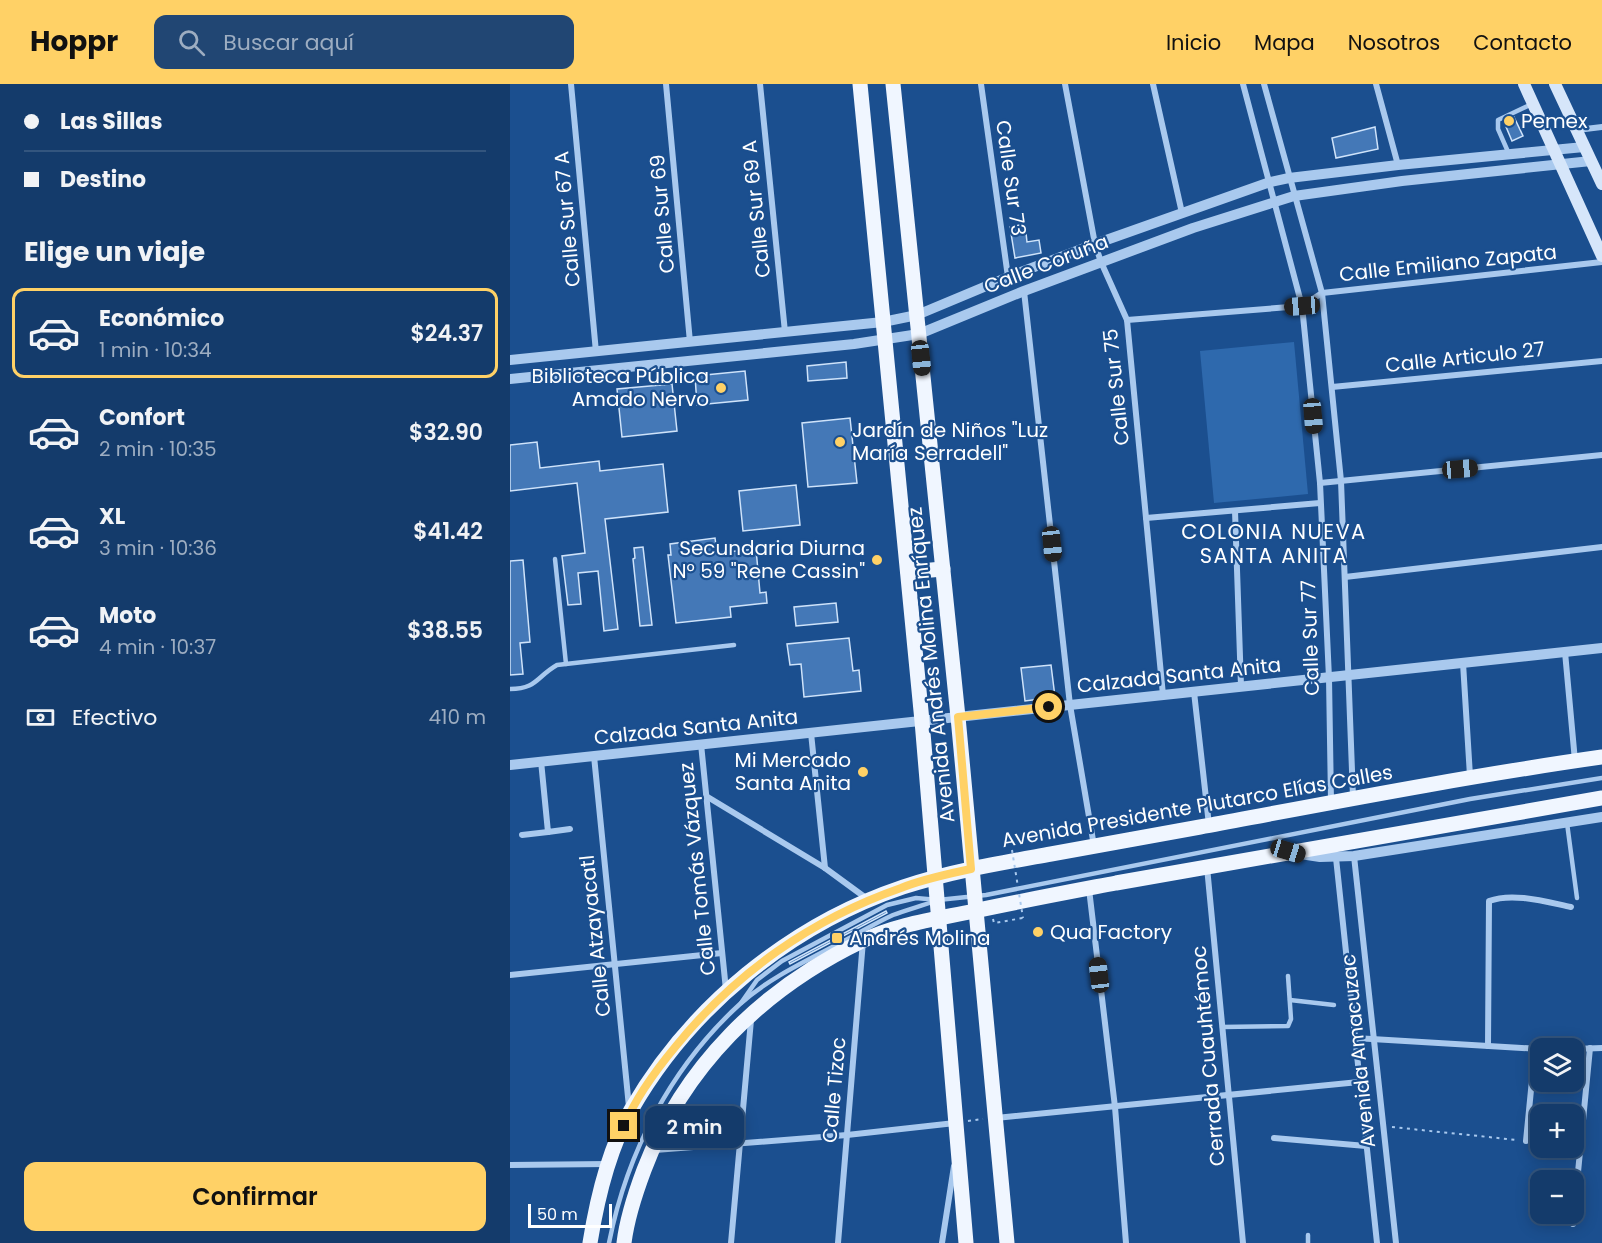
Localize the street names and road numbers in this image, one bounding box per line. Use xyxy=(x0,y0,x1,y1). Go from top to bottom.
street label: Calle Sur 73 xyxy=(989,118,1033,238)
street label: Calle Sur 69 A xyxy=(735,139,777,279)
street label: Calle Sur 67 A xyxy=(547,150,587,288)
street label: Calle Sur 69 xyxy=(643,153,681,275)
street label: Calle Coruña xyxy=(980,227,1112,301)
street label: Calle Emiliano Zapata xyxy=(1338,238,1558,288)
street label: Calle Sur 75 xyxy=(1096,327,1136,447)
street label: Calle Articulo 27 xyxy=(1384,335,1546,379)
street label: Avenida Andrés Molina Enríquez xyxy=(900,506,962,824)
street label: Calle Sur 77 xyxy=(1294,580,1326,696)
street label: Calzada Santa Anita xyxy=(1076,650,1282,700)
street label: Calzada Santa Anita xyxy=(593,702,799,752)
street label: Avenida Presidente Plutarco Elías Calles xyxy=(999,758,1395,854)
street label: Calle Tomás Vázquez xyxy=(672,761,722,977)
street label: Calle Atzayacatl xyxy=(573,854,617,1018)
street label: Cerrada Cuauhtémoc xyxy=(1184,945,1232,1167)
street label: Avenida Amacuzac xyxy=(1334,953,1382,1149)
street label: Calle Tizoc xyxy=(815,1036,853,1144)

